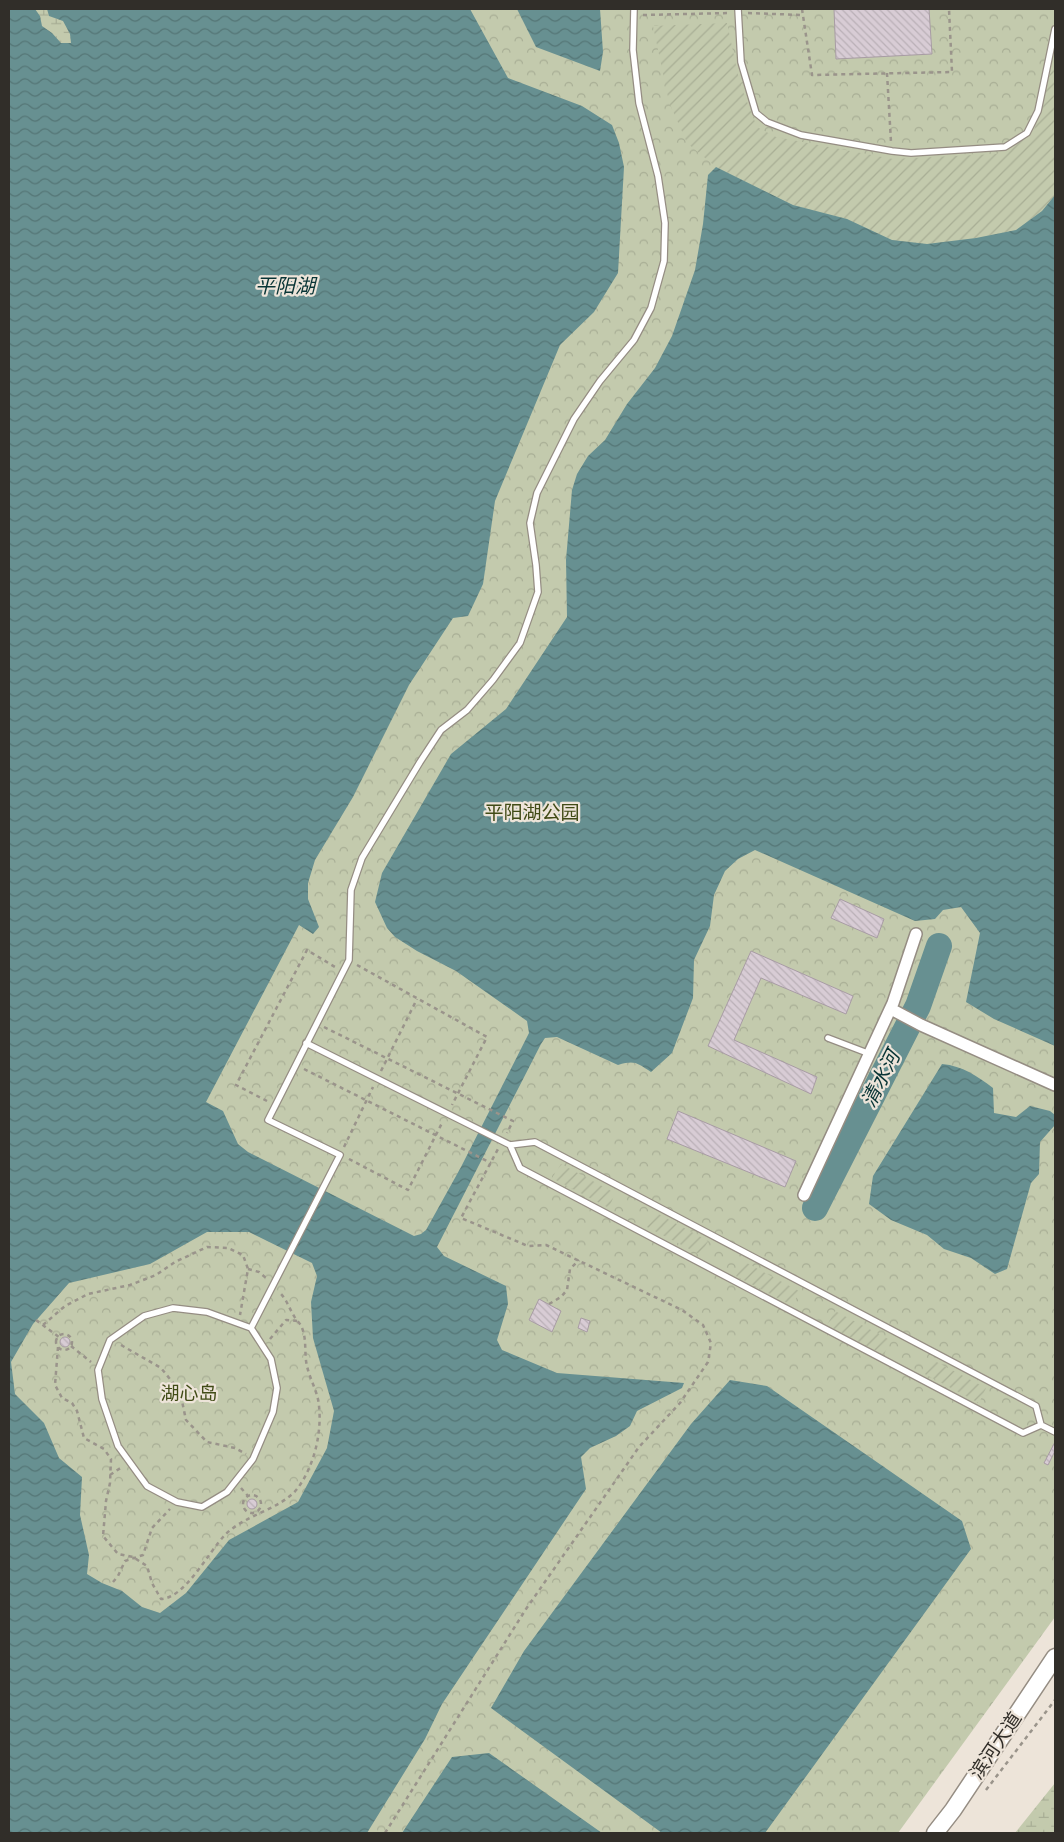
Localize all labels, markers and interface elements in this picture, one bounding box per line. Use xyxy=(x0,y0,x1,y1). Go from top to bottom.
water label: 平阳湖 xyxy=(255,274,318,299)
park label: 平阳湖公园 xyxy=(484,801,580,825)
water label: 清水河 xyxy=(856,1043,908,1111)
park label: 湖心岛 xyxy=(160,1382,218,1406)
street label: 滨河大道 xyxy=(965,1708,1027,1784)

